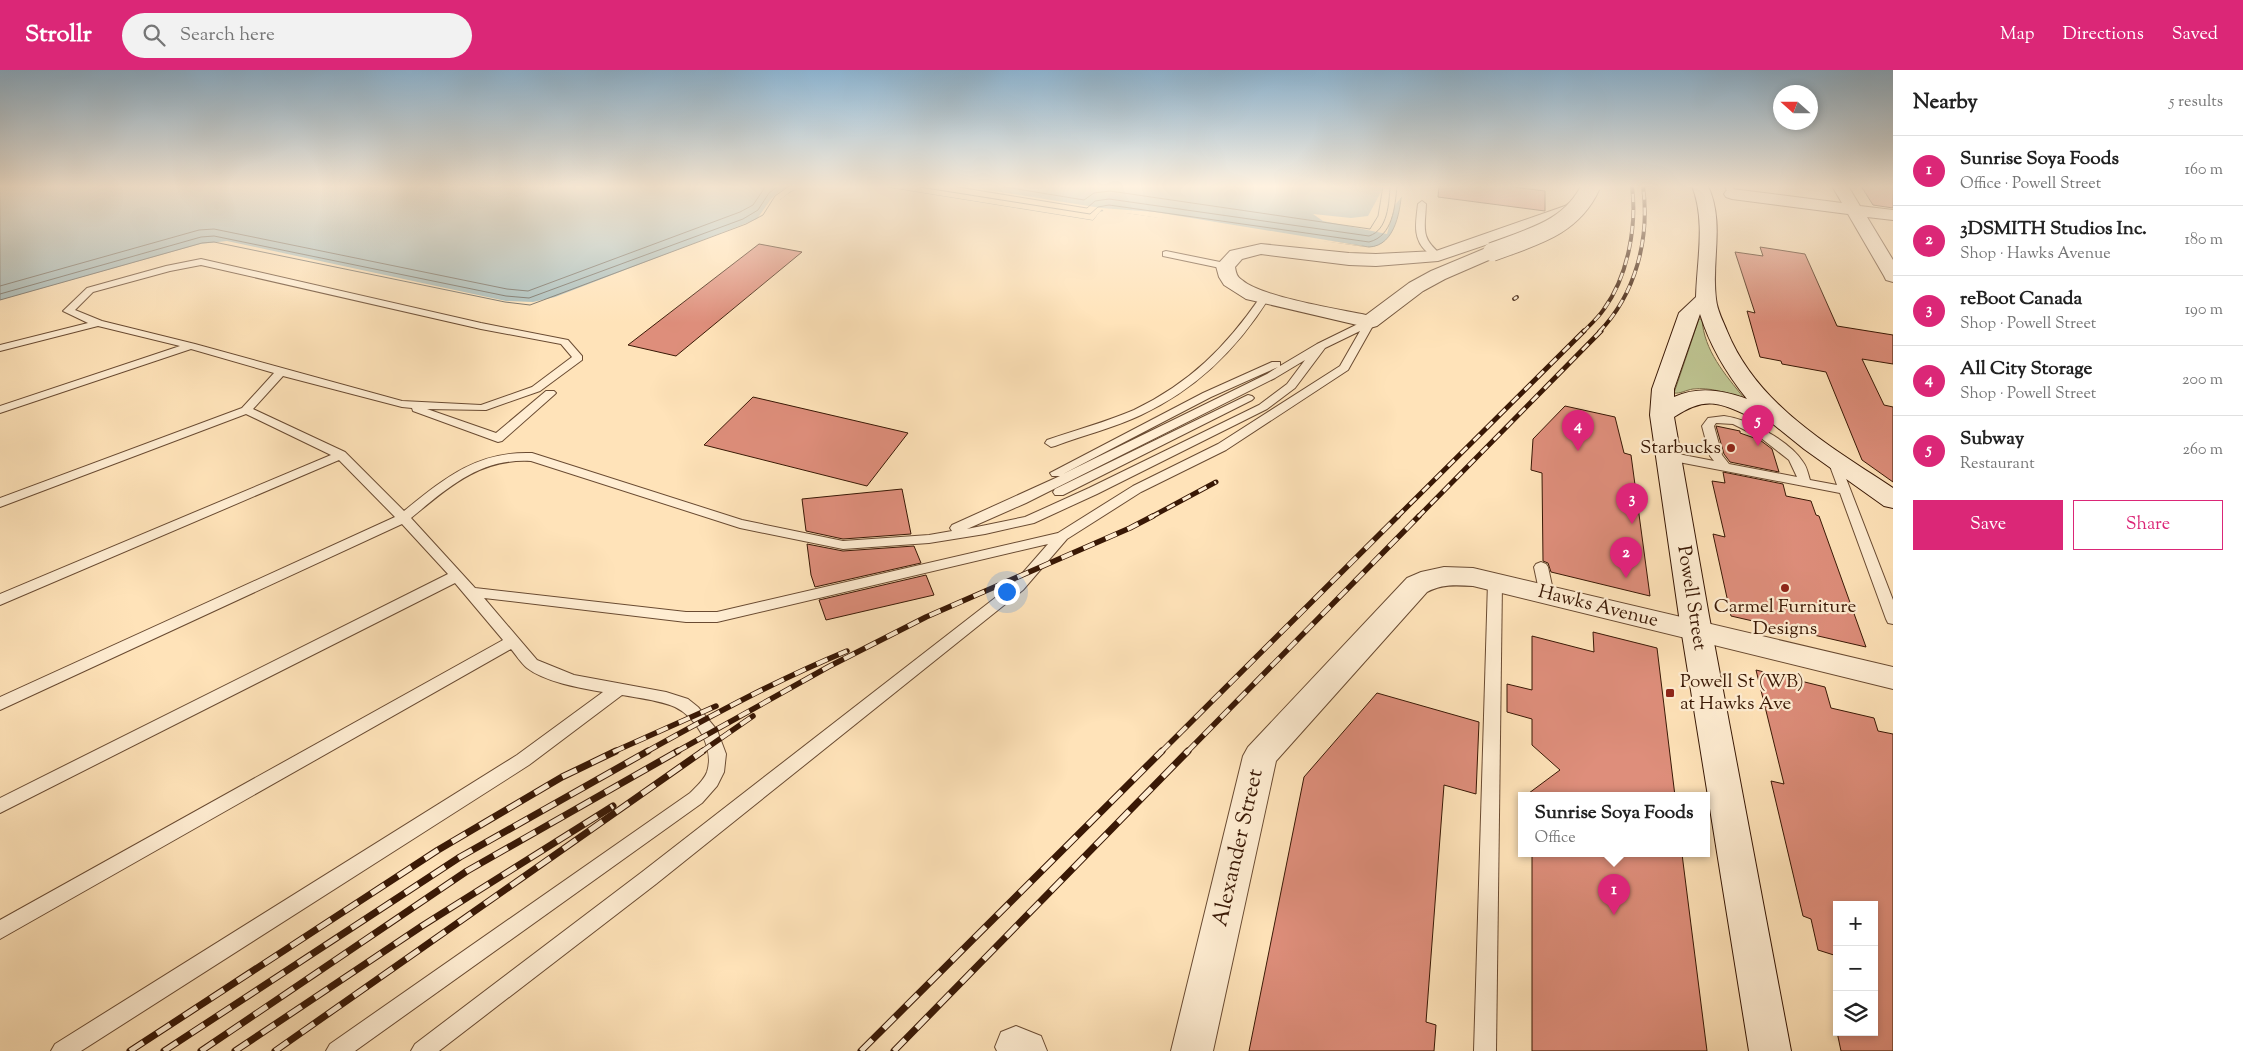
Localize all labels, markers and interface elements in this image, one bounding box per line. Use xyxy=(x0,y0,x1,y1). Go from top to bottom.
search box xyxy=(122,13,472,58)
text: Strollr xyxy=(25,18,92,52)
icon: search xyxy=(140,21,168,49)
text: Search here xyxy=(180,22,275,49)
text: Map xyxy=(2000,22,2035,48)
text: Directions xyxy=(2063,22,2144,48)
text: Saved xyxy=(2172,22,2218,48)
north arrow xyxy=(1773,85,1818,130)
text: Nearby xyxy=(1913,88,1978,118)
text: 5 results xyxy=(2169,91,2223,114)
text: Sunrise Soya Foods xyxy=(1960,146,2119,173)
text: 1 xyxy=(1926,159,1932,182)
text: 160 m xyxy=(2185,159,2223,182)
text: Office · Powell Street xyxy=(1960,173,2101,196)
text: 3DSMITH Studios Inc. xyxy=(1960,216,2147,243)
text: 2 xyxy=(1925,229,1933,252)
text: 180 m xyxy=(2184,229,2223,252)
text: Shop · Hawks Avenue xyxy=(1960,243,2111,266)
text: reBoot Canada xyxy=(1960,286,2082,313)
text: 3 xyxy=(1926,299,1932,322)
text: 190 m xyxy=(2185,299,2223,322)
text: Shop · Powell Street xyxy=(1960,313,2096,336)
text: All City Storage xyxy=(1960,356,2092,383)
text: 4 xyxy=(1925,369,1933,392)
text: 200 m xyxy=(2182,369,2223,392)
text: Shop · Powell Street xyxy=(1960,383,2096,406)
pin: 5 xyxy=(1742,405,1774,446)
pin: 4 xyxy=(1562,410,1594,451)
text: Subway xyxy=(1960,426,2024,453)
place label: Starbucks xyxy=(1640,435,1721,462)
text: 5 xyxy=(1926,439,1932,462)
text: 260 m xyxy=(2182,439,2223,462)
marker: Starbucks xyxy=(1725,442,1737,454)
text: Restaurant xyxy=(1960,453,2035,476)
pin: 3 xyxy=(1616,483,1648,524)
button: Save xyxy=(1913,500,2063,550)
button: Share xyxy=(2073,500,2223,550)
pin: 2 xyxy=(1610,537,1642,578)
street label: Powell Street xyxy=(1669,544,1713,653)
your location xyxy=(994,579,1020,605)
street label: Hawks Avenue xyxy=(1535,579,1661,635)
marker: Carmel Furniture Designs xyxy=(1779,582,1791,594)
place label: Carmel Furniture Designs xyxy=(1714,594,1856,643)
place label: Powell St (WB) at Hawks Ave xyxy=(1680,669,1804,718)
marker: Powell St (WB) at Hawks Ave xyxy=(1664,687,1676,699)
street label: Alexander Street xyxy=(1205,766,1273,930)
popup xyxy=(1518,792,1710,857)
text: Sunrise Soya Foods xyxy=(1535,800,1693,827)
text: Office xyxy=(1535,827,1576,850)
pin: 1 xyxy=(1598,874,1630,915)
map controls xyxy=(1833,901,1878,1036)
button: + xyxy=(1833,901,1878,946)
button: − xyxy=(1833,946,1878,991)
button: layers xyxy=(1833,991,1878,1036)

